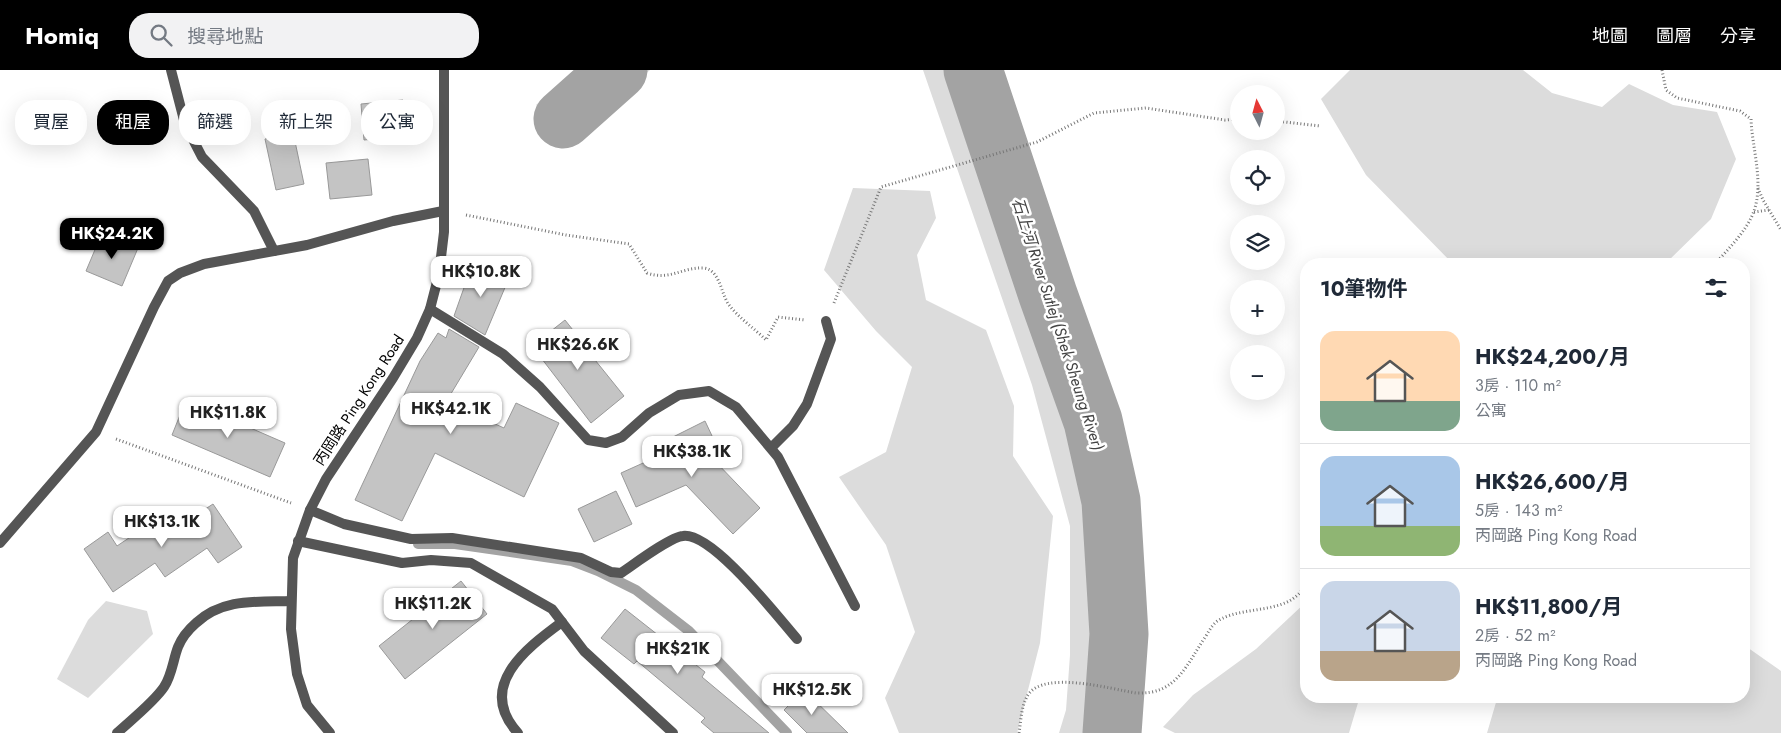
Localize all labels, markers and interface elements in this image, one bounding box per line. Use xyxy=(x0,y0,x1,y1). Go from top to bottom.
search box xyxy=(129,13,479,58)
text: Homiq xyxy=(25,18,99,53)
icon: search xyxy=(147,21,175,49)
text: 搜尋地點 xyxy=(187,23,263,50)
text: 地圖 xyxy=(1592,23,1628,49)
text: 圖層 xyxy=(1656,23,1692,49)
text: 分享 xyxy=(1720,23,1756,49)
north arrow xyxy=(1230,85,1285,140)
map controls xyxy=(1230,85,1285,400)
chip: 買屋 xyxy=(15,100,87,145)
chip: 租屋 xyxy=(97,100,169,145)
chip: 篩選 xyxy=(179,100,251,145)
chip: 新上架 xyxy=(261,100,351,145)
chip: 公寓 xyxy=(361,100,433,145)
button: locate xyxy=(1230,150,1285,205)
water label: 石上河 River Sutlej (Shek Sheung River) xyxy=(1006,195,1110,453)
button: layers xyxy=(1230,215,1285,270)
pin: HK$24.2K xyxy=(60,218,164,260)
text: HK$24.2K xyxy=(71,222,153,245)
pin: HK$10.8K xyxy=(429,256,533,298)
text: HK$10.8K xyxy=(442,260,520,283)
text: 10筆物件 xyxy=(1320,274,1408,304)
icon: filters xyxy=(1702,274,1730,302)
button: + xyxy=(1230,280,1285,335)
pin: HK$26.6K xyxy=(526,328,630,371)
street label: 丙岡路 Ping Kong Road xyxy=(308,330,410,470)
text: HK$26.6K xyxy=(537,333,619,356)
text: HK$24,200/月 xyxy=(1475,342,1630,372)
button: − xyxy=(1230,345,1285,400)
icon: home xyxy=(1360,351,1420,411)
text: 3房 · 110 m² xyxy=(1475,374,1561,397)
pin: HK$42.1K xyxy=(399,392,503,435)
pin: HK$11.8K xyxy=(176,396,280,439)
text: HK$42.1K xyxy=(411,397,491,420)
text: 公寓 xyxy=(1475,399,1507,422)
text: HK$11.8K xyxy=(190,401,266,424)
pin: HK$38.1K xyxy=(640,436,744,478)
text: HK$38.1K xyxy=(653,440,731,463)
text: HK$26,600/月 xyxy=(1475,467,1630,497)
icon: home xyxy=(1360,476,1420,536)
text: 5房 · 143 m² xyxy=(1475,499,1563,522)
pin: HK$13.1K xyxy=(110,506,214,548)
text: HK$13.1K xyxy=(124,510,200,533)
text: 丙岡路 Ping Kong Road xyxy=(1475,524,1637,547)
pin: HK$11.2K xyxy=(381,588,485,630)
text: HK$11.2K xyxy=(395,592,471,615)
text: HK$11,800/月 xyxy=(1475,592,1622,622)
icon: home xyxy=(1360,601,1420,661)
text: 2房 · 52 m² xyxy=(1475,624,1555,647)
pin: HK$21K xyxy=(637,632,719,675)
text: HK$21K xyxy=(646,637,710,660)
text: 丙岡路 Ping Kong Road xyxy=(1475,649,1637,672)
pin: HK$12.5K xyxy=(760,674,864,716)
text: HK$12.5K xyxy=(772,678,852,701)

